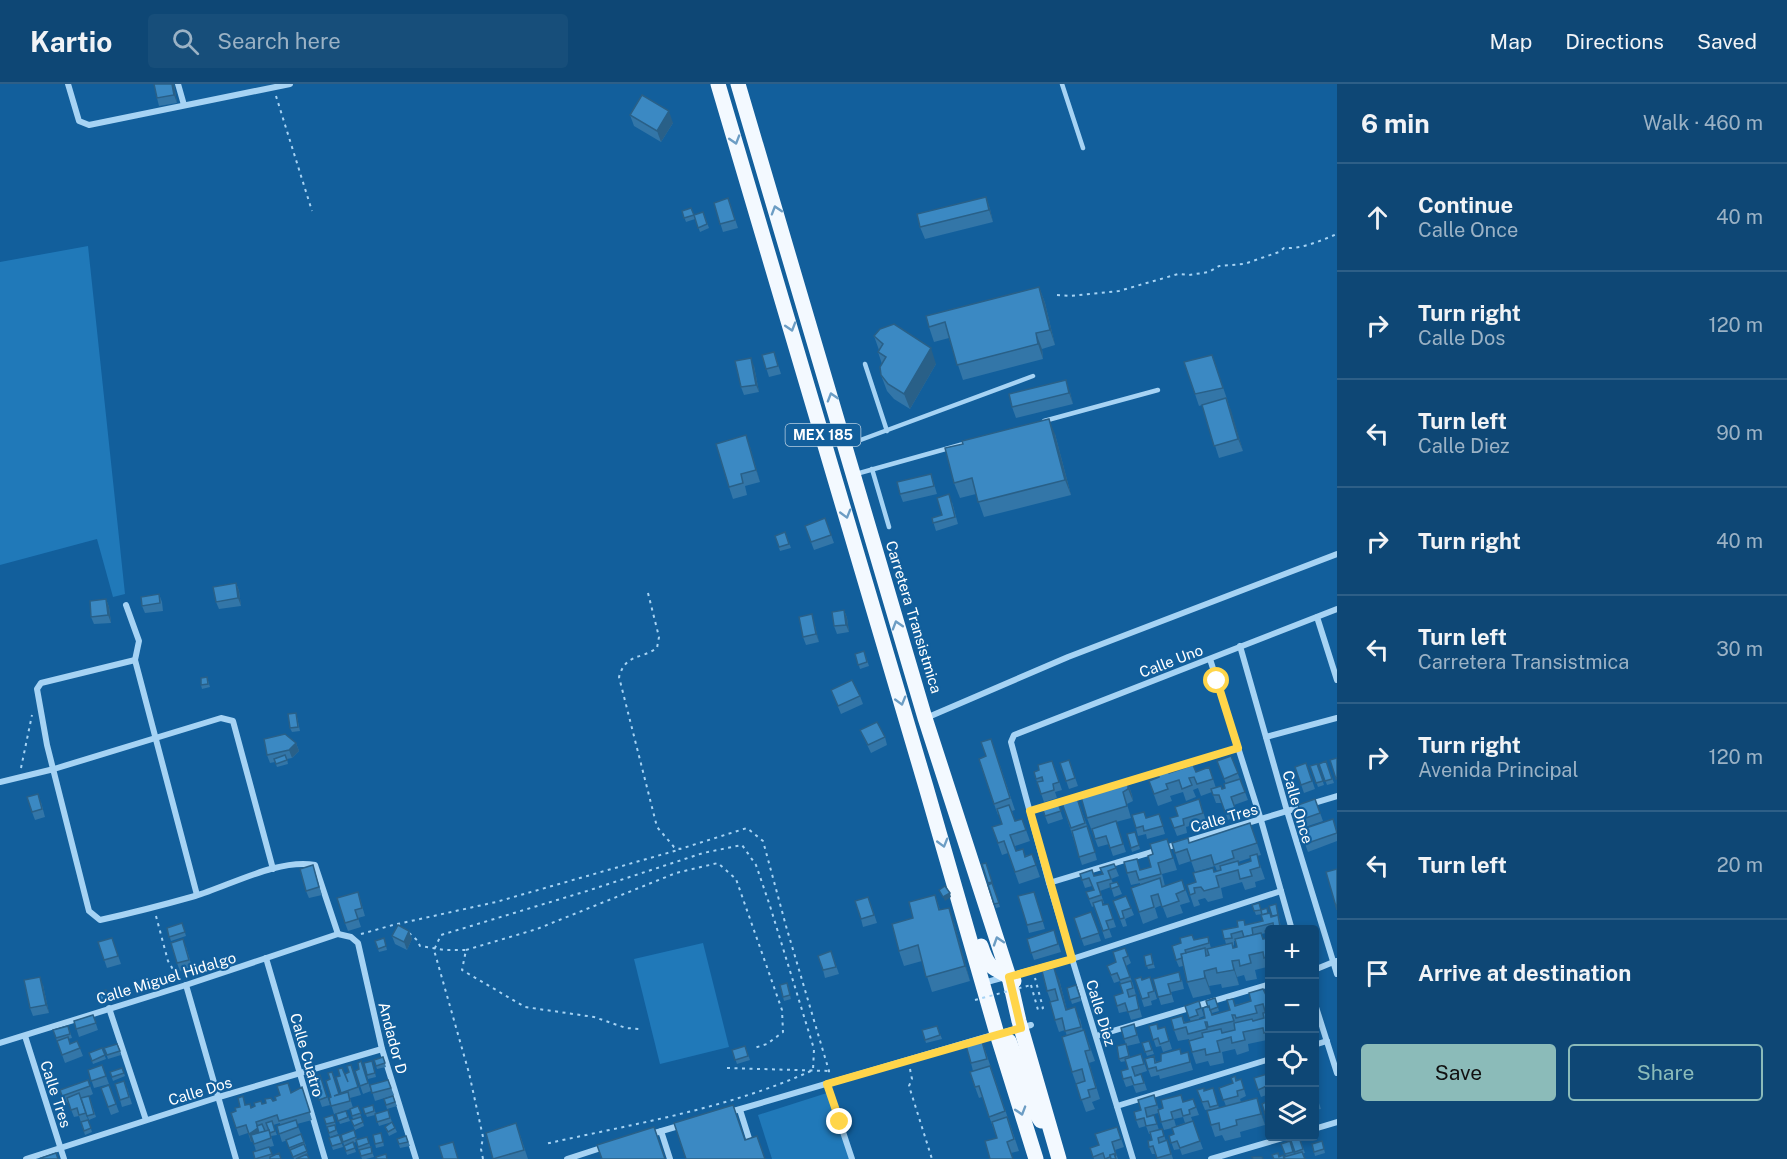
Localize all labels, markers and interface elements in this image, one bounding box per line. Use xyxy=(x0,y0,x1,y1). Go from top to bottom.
search box xyxy=(148,14,568,68)
text: Kartio xyxy=(30,25,112,58)
icon: search xyxy=(169,25,202,58)
text: Search here xyxy=(217,28,341,54)
text: Map xyxy=(1490,29,1532,54)
text: Directions xyxy=(1565,29,1664,54)
text: Saved xyxy=(1697,29,1757,54)
text: 6 min xyxy=(1361,108,1430,139)
text: Walk · 460 m xyxy=(1643,111,1763,135)
one-way arrow xyxy=(728,134,740,145)
text: Continue xyxy=(1418,192,1513,218)
icon: ahead xyxy=(1361,201,1394,234)
text: 40 m xyxy=(1716,205,1763,229)
one-way arrow xyxy=(771,206,783,216)
text: Calle Once xyxy=(1418,218,1518,242)
text: Turn right xyxy=(1418,300,1521,326)
icon: right xyxy=(1361,309,1394,342)
text: 120 m xyxy=(1709,313,1763,337)
one-way arrow xyxy=(784,321,796,332)
text: Calle Dos xyxy=(1418,326,1505,350)
one-way arrow xyxy=(827,392,839,403)
text: Turn left xyxy=(1418,408,1507,434)
icon: left xyxy=(1361,417,1394,450)
text: 90 m xyxy=(1716,421,1763,445)
road number: MEX 185 xyxy=(786,424,860,446)
text: Calle Diez xyxy=(1418,434,1510,458)
one-way arrow xyxy=(839,508,851,519)
icon: right xyxy=(1361,525,1394,558)
text: Turn right xyxy=(1418,528,1521,554)
text: 40 m xyxy=(1716,529,1763,553)
street label: Carretera Transistmica xyxy=(883,539,945,695)
one-way arrow xyxy=(892,620,904,631)
text: Turn left xyxy=(1418,624,1507,650)
icon: left xyxy=(1361,633,1394,666)
text: 30 m xyxy=(1716,637,1763,661)
street label: Calle Uno xyxy=(1137,641,1205,681)
text: Carretera Transistmica xyxy=(1418,650,1629,674)
route start xyxy=(1203,667,1229,693)
one-way arrow xyxy=(894,695,906,706)
text: Turn right xyxy=(1418,732,1521,758)
icon: right xyxy=(1361,741,1394,774)
text: 120 m xyxy=(1709,745,1763,769)
text: Avenida Principal xyxy=(1418,758,1578,782)
street label: Calle Once xyxy=(1279,769,1317,845)
street label: Calle Tres xyxy=(1188,800,1260,836)
one-way arrow xyxy=(936,837,948,848)
icon: left xyxy=(1361,849,1394,882)
text: Turn left xyxy=(1418,852,1507,878)
text: 20 m xyxy=(1717,853,1763,877)
map controls xyxy=(1265,925,1319,1141)
button: + xyxy=(1265,925,1319,979)
one-way arrow xyxy=(993,936,1005,947)
street label: Calle Miguel Hidalgo xyxy=(94,949,238,1007)
icon: arrive xyxy=(1361,957,1394,990)
text: Arrive at destination xyxy=(1418,960,1631,986)
street label: Calle Diez xyxy=(1083,978,1119,1048)
button: − xyxy=(1265,979,1319,1033)
street label: Andador D xyxy=(375,1000,411,1076)
street label: Calle Cuatro xyxy=(287,1011,327,1099)
button: locate xyxy=(1265,1033,1319,1087)
button: Save xyxy=(1361,1044,1556,1101)
button: Share xyxy=(1568,1044,1763,1101)
street label: Calle Tres xyxy=(37,1058,75,1130)
street label: Calle Dos xyxy=(166,1073,234,1109)
button: layers xyxy=(1265,1087,1319,1141)
one-way arrow xyxy=(1014,1105,1026,1116)
route end xyxy=(826,1108,852,1134)

